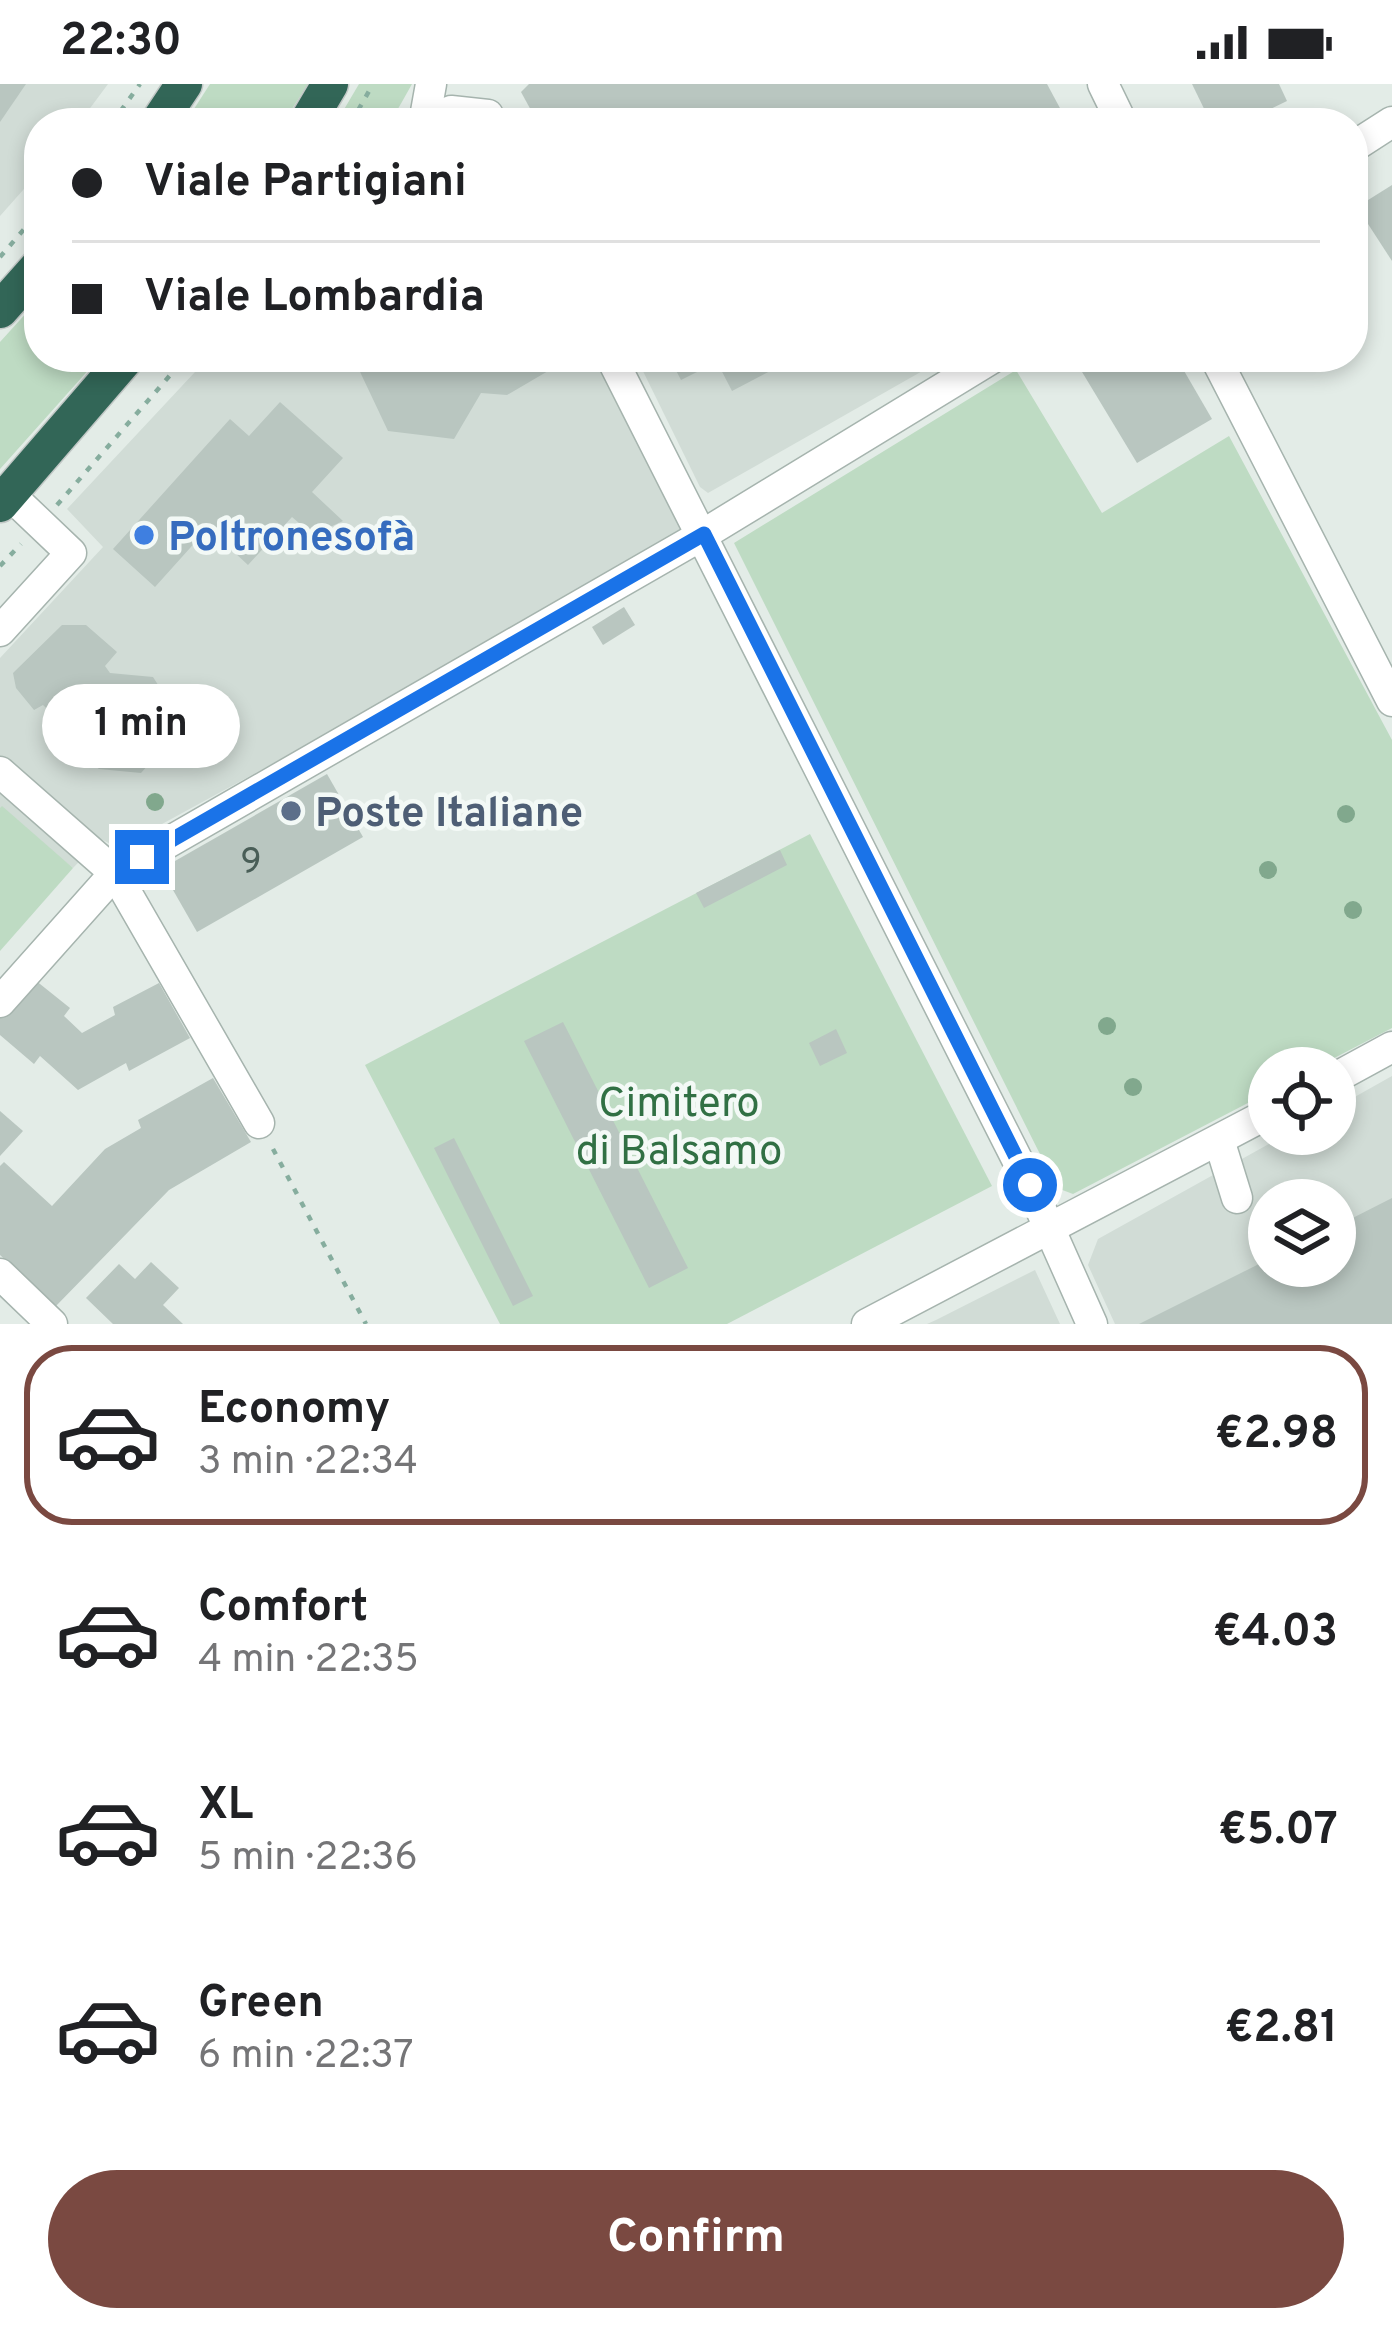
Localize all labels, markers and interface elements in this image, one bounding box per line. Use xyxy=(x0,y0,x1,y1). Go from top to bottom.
text: 22:30 xyxy=(60,14,182,71)
text: Viale Partigiani xyxy=(144,155,467,212)
text: Viale Lombardia xyxy=(144,270,485,327)
place label: Poltronesofà xyxy=(168,513,415,566)
marker: Poltronesofà xyxy=(131,522,157,548)
callout: 1 min xyxy=(43,683,241,767)
text: 1 min xyxy=(94,701,188,750)
place label: Poste Italiane xyxy=(315,789,583,842)
marker: Poste Italiane xyxy=(278,798,304,824)
route end xyxy=(115,830,169,884)
house number: 9 xyxy=(240,840,262,886)
map controls xyxy=(1248,1047,1356,1287)
button: locate xyxy=(1248,1047,1356,1155)
park label: Cimitero di Balsamo xyxy=(576,1079,782,1180)
route start xyxy=(1003,1158,1057,1212)
button: layers xyxy=(1248,1179,1356,1287)
icon: car xyxy=(54,1381,162,1489)
text: Economy xyxy=(198,1382,390,1439)
text: €2.98 xyxy=(1215,1407,1338,1464)
text: 3 min · 22:34 xyxy=(198,1439,418,1488)
icon: car xyxy=(54,1579,162,1687)
text: Comfort xyxy=(198,1580,368,1637)
text: €4.03 xyxy=(1213,1605,1338,1662)
text: 4 min · 22:35 xyxy=(198,1637,419,1686)
icon: car xyxy=(54,1777,162,1885)
text: XL xyxy=(198,1778,253,1835)
text: €5.07 xyxy=(1218,1803,1338,1860)
text: 5 min · 22:36 xyxy=(198,1835,418,1884)
icon: car xyxy=(54,1975,162,2083)
text: Green xyxy=(198,1976,324,2033)
text: €2.81 xyxy=(1225,2001,1338,2058)
text: 6 min · 22:37 xyxy=(198,2033,414,2082)
button: Confirm xyxy=(48,2170,1344,2308)

